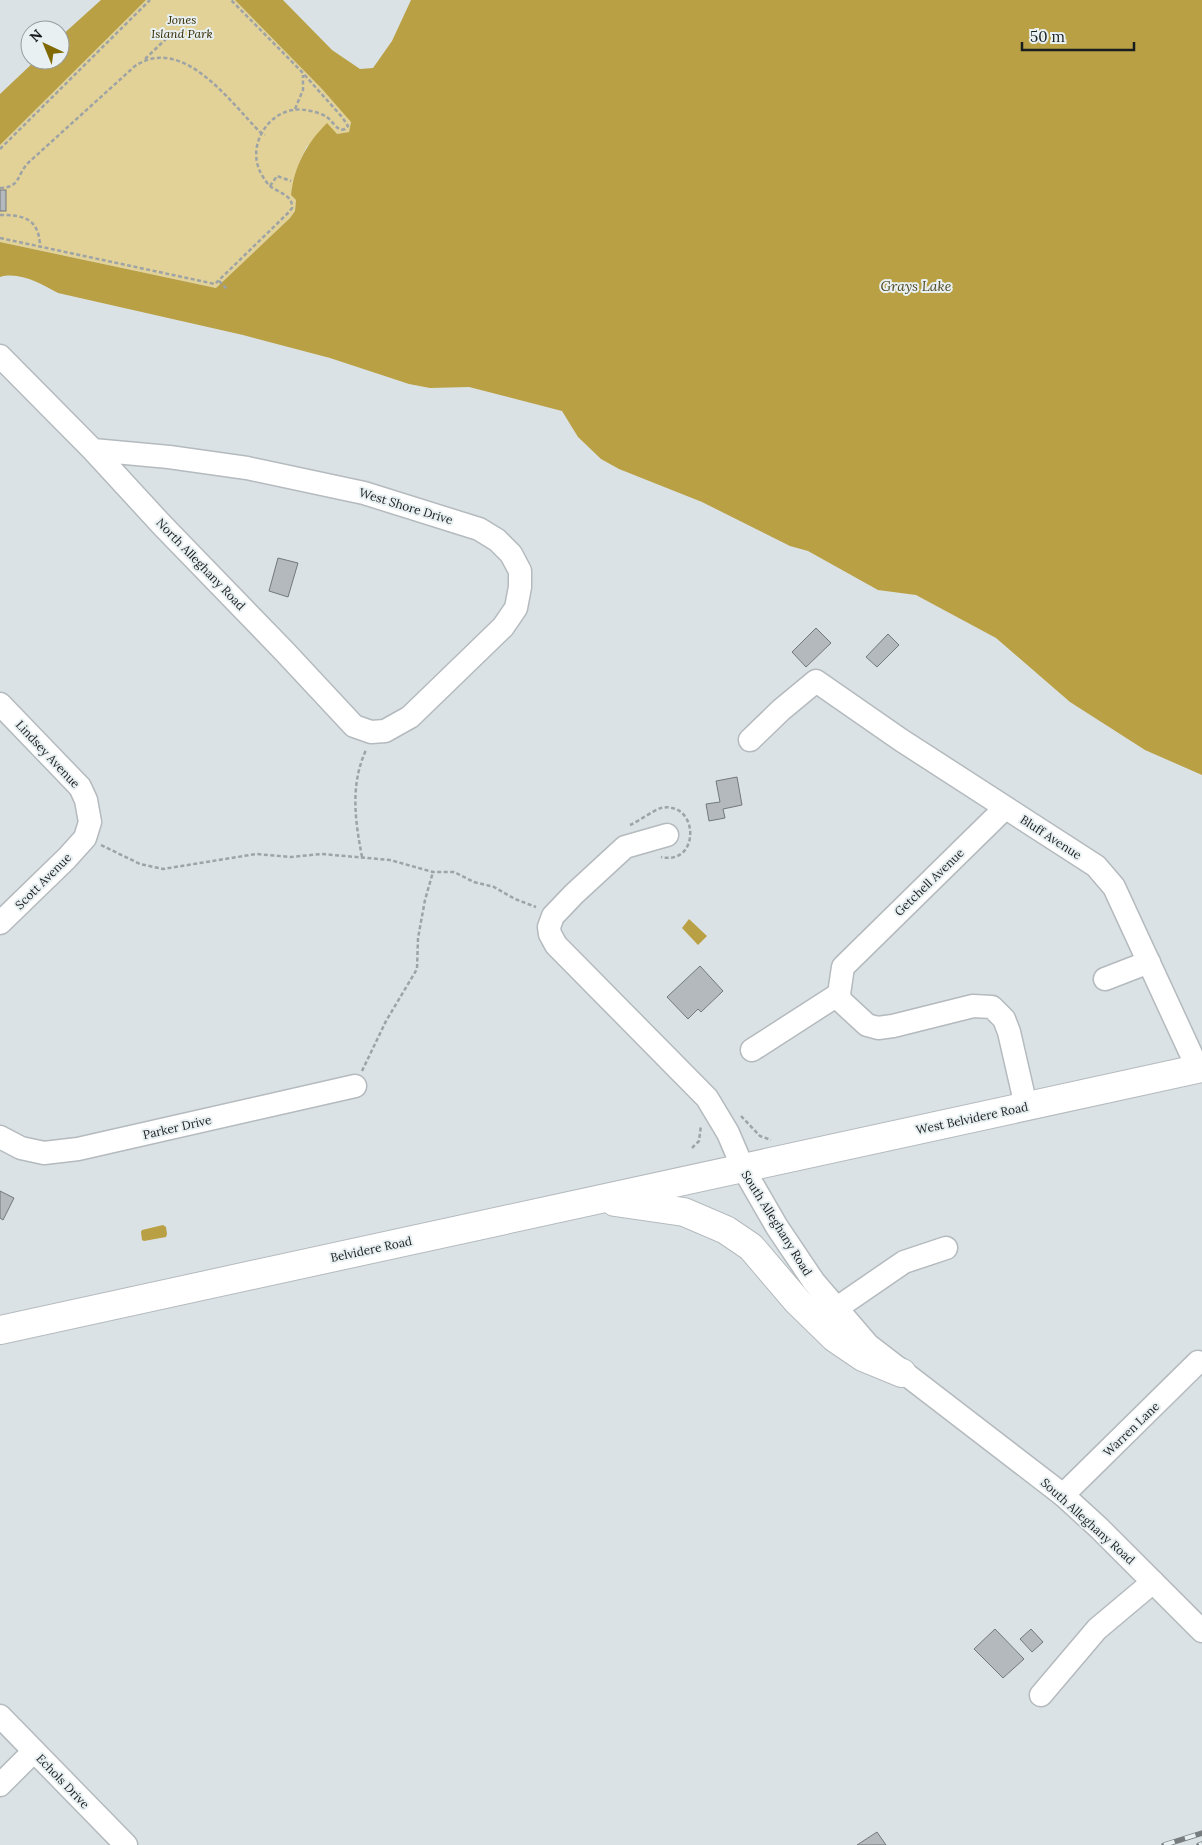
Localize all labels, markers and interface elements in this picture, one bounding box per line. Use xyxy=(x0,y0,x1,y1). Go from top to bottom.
park label: Jones Island Park xyxy=(151,12,213,41)
north arrow xyxy=(20,20,70,70)
scale bar xyxy=(1022,20,1134,52)
text: N xyxy=(26,25,46,46)
text: 50 m xyxy=(1030,27,1065,46)
water label: Grays Lake xyxy=(881,277,952,295)
street label: West Shore Drive xyxy=(357,485,455,528)
street label: North Alleghany Road xyxy=(153,515,249,613)
street label: Lindsey Avenue xyxy=(13,717,83,791)
street label: Bluff Avenue xyxy=(1018,812,1085,863)
street label: Getchell Avenue xyxy=(891,845,967,919)
street label: Scott Avenue xyxy=(12,849,75,912)
street label: West Belvidere Road xyxy=(915,1099,1029,1137)
street label: Parker Drive xyxy=(141,1112,213,1142)
street label: South Alleghany Road xyxy=(738,1168,816,1278)
street label: Belvidere Road xyxy=(329,1233,413,1265)
street label: Warren Lane xyxy=(1100,1398,1162,1459)
street label: South Alleghany Road xyxy=(1038,1475,1138,1567)
street label: Echols Drive xyxy=(33,1751,93,1812)

